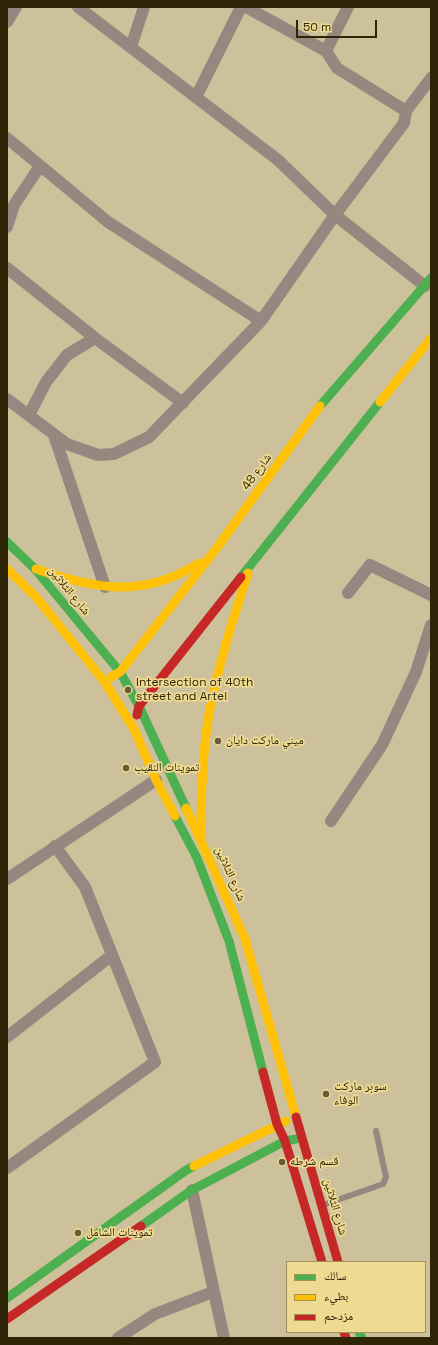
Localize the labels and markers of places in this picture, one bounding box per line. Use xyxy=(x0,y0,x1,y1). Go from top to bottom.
place label: Intersection of 40th street and Artel xyxy=(136,676,253,704)
marker: Intersection of 40th street and Artel xyxy=(123,685,133,695)
place label: ميني ماركت دايان xyxy=(226,734,304,748)
marker: ميني ماركت دايان xyxy=(213,736,223,746)
place label: تموينات النقيب xyxy=(134,761,199,775)
marker: تموينات النقيب xyxy=(121,763,131,773)
place label: سوبر ماركت الوفاء xyxy=(334,1080,387,1108)
marker: سوبر ماركت الوفاء xyxy=(321,1089,331,1099)
place label: قسم شرطه xyxy=(290,1155,339,1169)
marker: قسم شرطه xyxy=(277,1157,287,1167)
place label: تموينات الشامل xyxy=(86,1226,153,1240)
marker: تموينات الشامل xyxy=(73,1228,83,1238)

